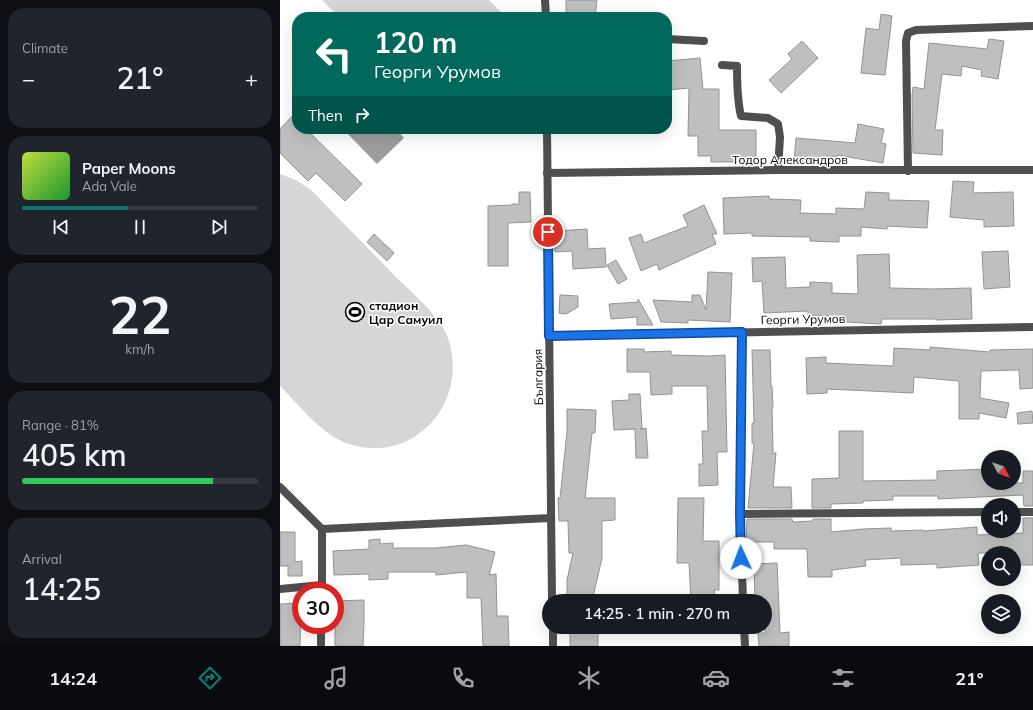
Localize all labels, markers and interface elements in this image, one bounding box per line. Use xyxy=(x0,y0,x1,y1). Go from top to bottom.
text: 120 m xyxy=(374,25,457,60)
icon: left xyxy=(308,28,360,80)
text: Climate xyxy=(22,40,68,56)
text: 21° xyxy=(116,59,164,97)
text: Георги Урумов xyxy=(374,60,501,83)
text: − xyxy=(22,65,35,93)
text: + xyxy=(245,65,258,93)
icon: right xyxy=(351,104,373,126)
text: Then xyxy=(308,106,343,125)
street label: Тодор Александров xyxy=(732,152,848,167)
text: Paper Moons xyxy=(82,159,176,178)
text: Ada Vale xyxy=(82,178,137,194)
pin xyxy=(531,215,565,249)
icon: previous xyxy=(50,216,72,238)
icon: pause xyxy=(129,216,151,238)
icon: next xyxy=(208,216,230,238)
icon: arrive xyxy=(537,221,559,243)
text: 22 xyxy=(109,282,171,347)
place label: стадион Цар Самуил xyxy=(369,298,443,327)
sports icon: стадион Цар Самуил xyxy=(344,301,366,323)
street label: Георги Урумов xyxy=(761,311,846,327)
text: km/h xyxy=(125,341,155,357)
street label: България xyxy=(530,349,546,405)
text: Range · 81% xyxy=(22,417,99,433)
text: 405 km xyxy=(22,436,127,474)
north arrow xyxy=(981,450,1021,490)
map controls xyxy=(981,450,1021,634)
button: sound xyxy=(981,498,1021,538)
position arrow xyxy=(720,537,762,579)
button: search xyxy=(981,546,1021,586)
text: Arrival xyxy=(22,551,62,567)
text: 14:25 xyxy=(22,570,101,608)
speed limit sign: 30 xyxy=(292,582,344,634)
button: layers xyxy=(981,594,1021,634)
text: 14:25 · 1 min · 270 m xyxy=(584,604,730,623)
icon: directions xyxy=(196,664,224,692)
icon: music xyxy=(322,664,350,692)
icon: phone xyxy=(449,664,477,692)
icon: climate xyxy=(575,664,603,692)
icon: car xyxy=(702,664,730,692)
icon: filters xyxy=(829,664,857,692)
text: 14:24 xyxy=(49,667,97,690)
text: 21° xyxy=(955,667,984,690)

